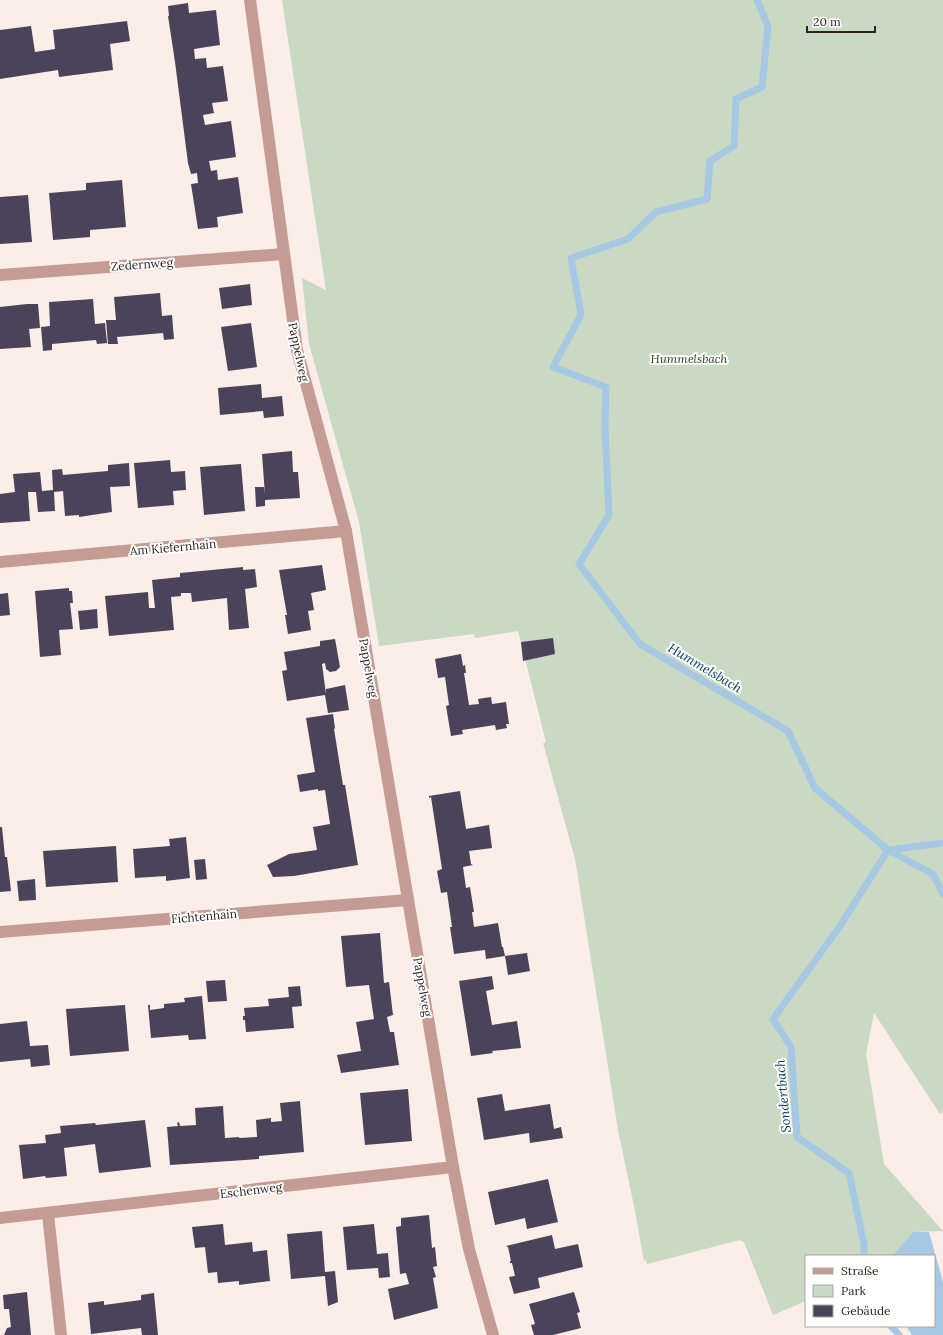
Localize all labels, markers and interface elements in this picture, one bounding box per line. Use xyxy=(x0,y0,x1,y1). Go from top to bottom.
scale bar xyxy=(807,8,875,34)
text: 20 m xyxy=(813,14,841,29)
street label: Zedernweg xyxy=(110,254,174,274)
street label: Pappelweg xyxy=(285,321,313,383)
park label: Hummelsbach xyxy=(651,351,728,366)
street label: Am Kiefernhain xyxy=(128,536,217,558)
street label: Pappelweg xyxy=(356,637,382,699)
water label: Hummelsbach xyxy=(665,639,746,697)
street label: Fichtenhain xyxy=(171,906,237,926)
street label: Pappelweg xyxy=(410,956,436,1018)
water label: Sondertbach xyxy=(771,1058,795,1133)
street label: Eschenweg xyxy=(219,1179,283,1201)
legend xyxy=(805,1255,935,1327)
text: Straße xyxy=(841,1263,879,1278)
text: Park xyxy=(841,1283,867,1298)
text: Gebäude xyxy=(841,1303,891,1318)

